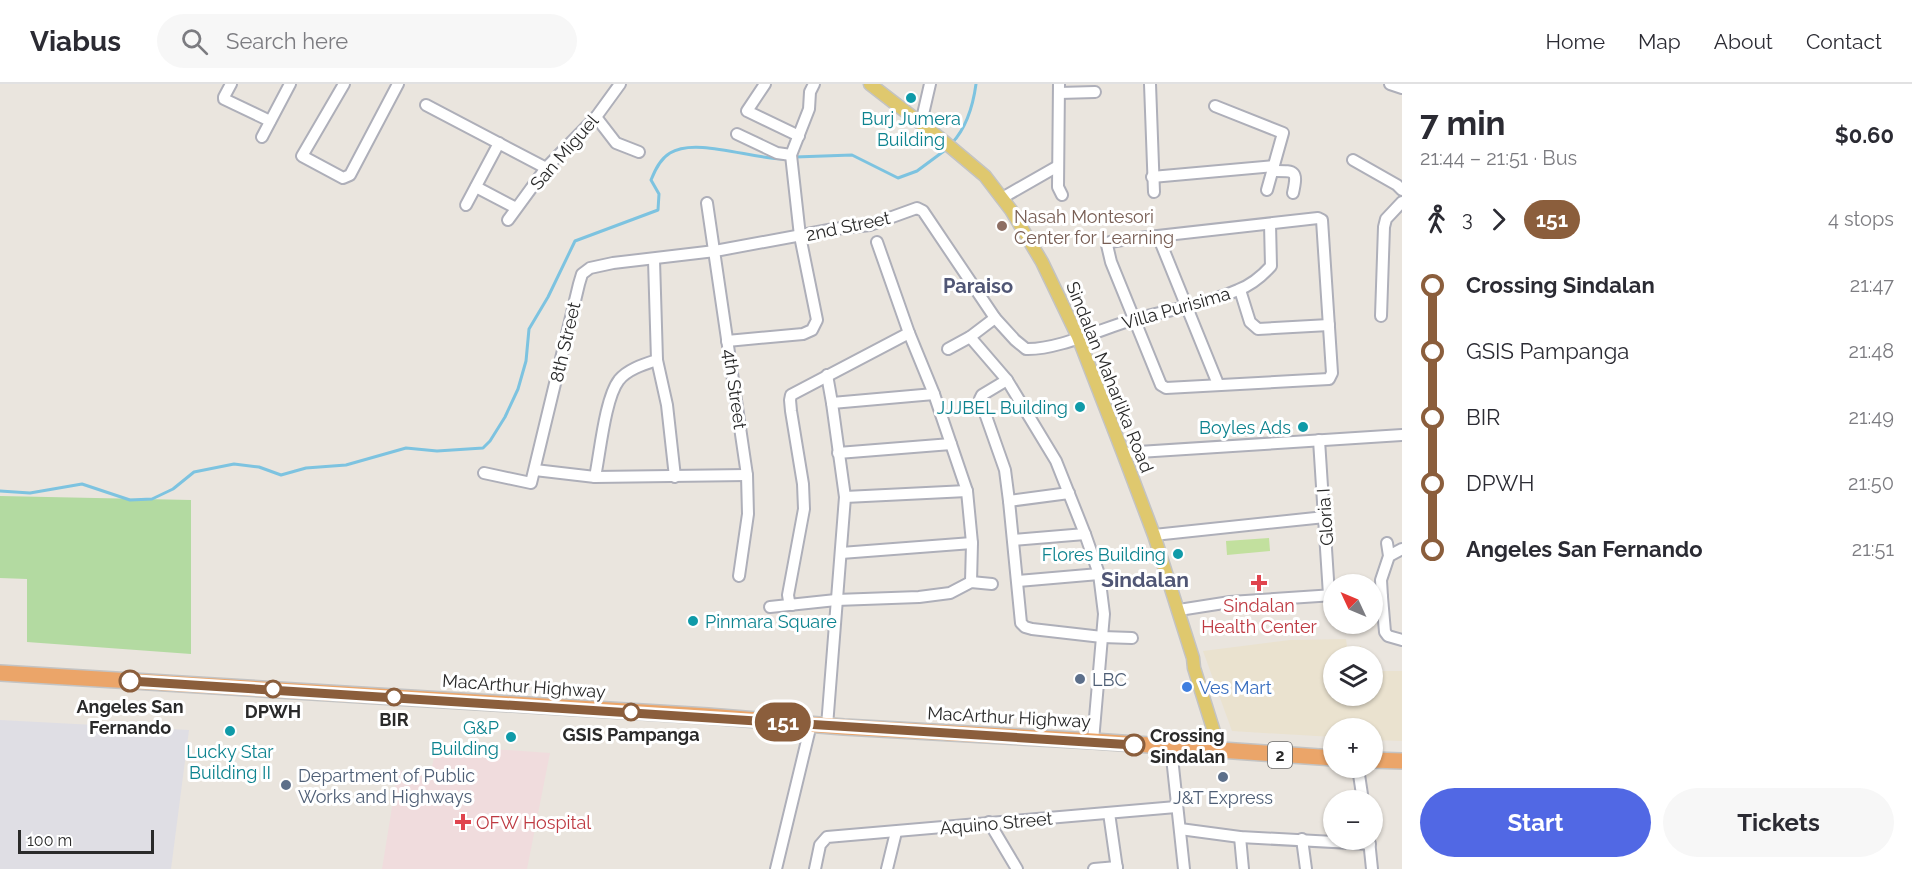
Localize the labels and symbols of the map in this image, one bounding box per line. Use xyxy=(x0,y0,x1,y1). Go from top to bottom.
marker: Burj Jumera Building xyxy=(904,91,918,105)
place label: Burj Jumera Building xyxy=(861,108,961,150)
street label: San Miguel xyxy=(526,110,602,194)
place label: Nasah Montesori Center for Learning xyxy=(1014,206,1174,248)
street label: 2nd Street xyxy=(804,207,892,245)
marker: Nasah Montesori Center for Learning xyxy=(995,219,1009,233)
district label: Paraiso xyxy=(943,274,1013,298)
street label: Sindalan Maharlika Road xyxy=(1062,278,1158,476)
street label: Villa Purisima xyxy=(1120,283,1232,333)
street label: 8th Street xyxy=(546,300,584,384)
street label: 4th Street xyxy=(719,348,751,430)
place label: JJJBEL Building xyxy=(937,397,1068,418)
marker: JJJBEL Building xyxy=(1073,400,1087,414)
place label: Boyles Ads xyxy=(1199,417,1291,438)
marker: Boyles Ads xyxy=(1296,420,1310,434)
street label: Gloria I xyxy=(1313,488,1337,546)
place label: Flores Building xyxy=(1042,544,1166,565)
marker: Flores Building xyxy=(1171,547,1185,561)
district label: Sindalan xyxy=(1101,567,1189,592)
marker: Sindalan Health Center xyxy=(1250,574,1268,592)
north arrow xyxy=(1323,574,1383,634)
place label: Sindalan Health Center xyxy=(1201,595,1317,637)
place label: Pinmara Square xyxy=(705,611,837,632)
marker: Pinmara Square xyxy=(686,614,700,628)
place label: LBC xyxy=(1092,669,1127,690)
marker: Angeles San Fernando xyxy=(119,670,141,692)
street label: MacArthur Highway xyxy=(442,670,607,702)
marker: LBC xyxy=(1073,672,1087,686)
place label: Ves Mart xyxy=(1199,677,1272,698)
marker: DPWH xyxy=(264,680,282,698)
marker: Ves Mart xyxy=(1180,680,1194,694)
marker: BIR xyxy=(385,688,403,706)
place label: Angeles San Fernando xyxy=(76,696,184,738)
place label: DPWH xyxy=(245,701,301,722)
line badge: 151 xyxy=(748,702,818,742)
street label: MacArthur Highway xyxy=(927,702,1092,732)
marker: GSIS Pampanga xyxy=(622,703,640,721)
place label: BIR xyxy=(379,709,409,730)
place label: G&P Building xyxy=(431,717,499,759)
marker: Lucky Star Building II xyxy=(223,724,237,738)
place label: GSIS Pampanga xyxy=(562,724,700,745)
place label: Crossing Sindalan xyxy=(1150,725,1225,767)
marker: G&P Building xyxy=(504,730,518,744)
marker: Crossing Sindalan xyxy=(1123,734,1145,756)
place label: Lucky Star Building II xyxy=(186,741,274,783)
road number: 2 xyxy=(1268,742,1292,768)
place label: Department of Public Works and Highways xyxy=(298,765,475,807)
marker: J&T Express xyxy=(1216,770,1230,784)
marker: Department of Public Works and Highways xyxy=(279,778,293,792)
place label: J&T Express xyxy=(1173,787,1273,808)
street label: Aquino Street xyxy=(939,808,1053,838)
place label: OFW Hospital xyxy=(476,812,591,833)
marker: OFW Hospital xyxy=(454,813,472,831)
scale bar xyxy=(18,827,154,854)

